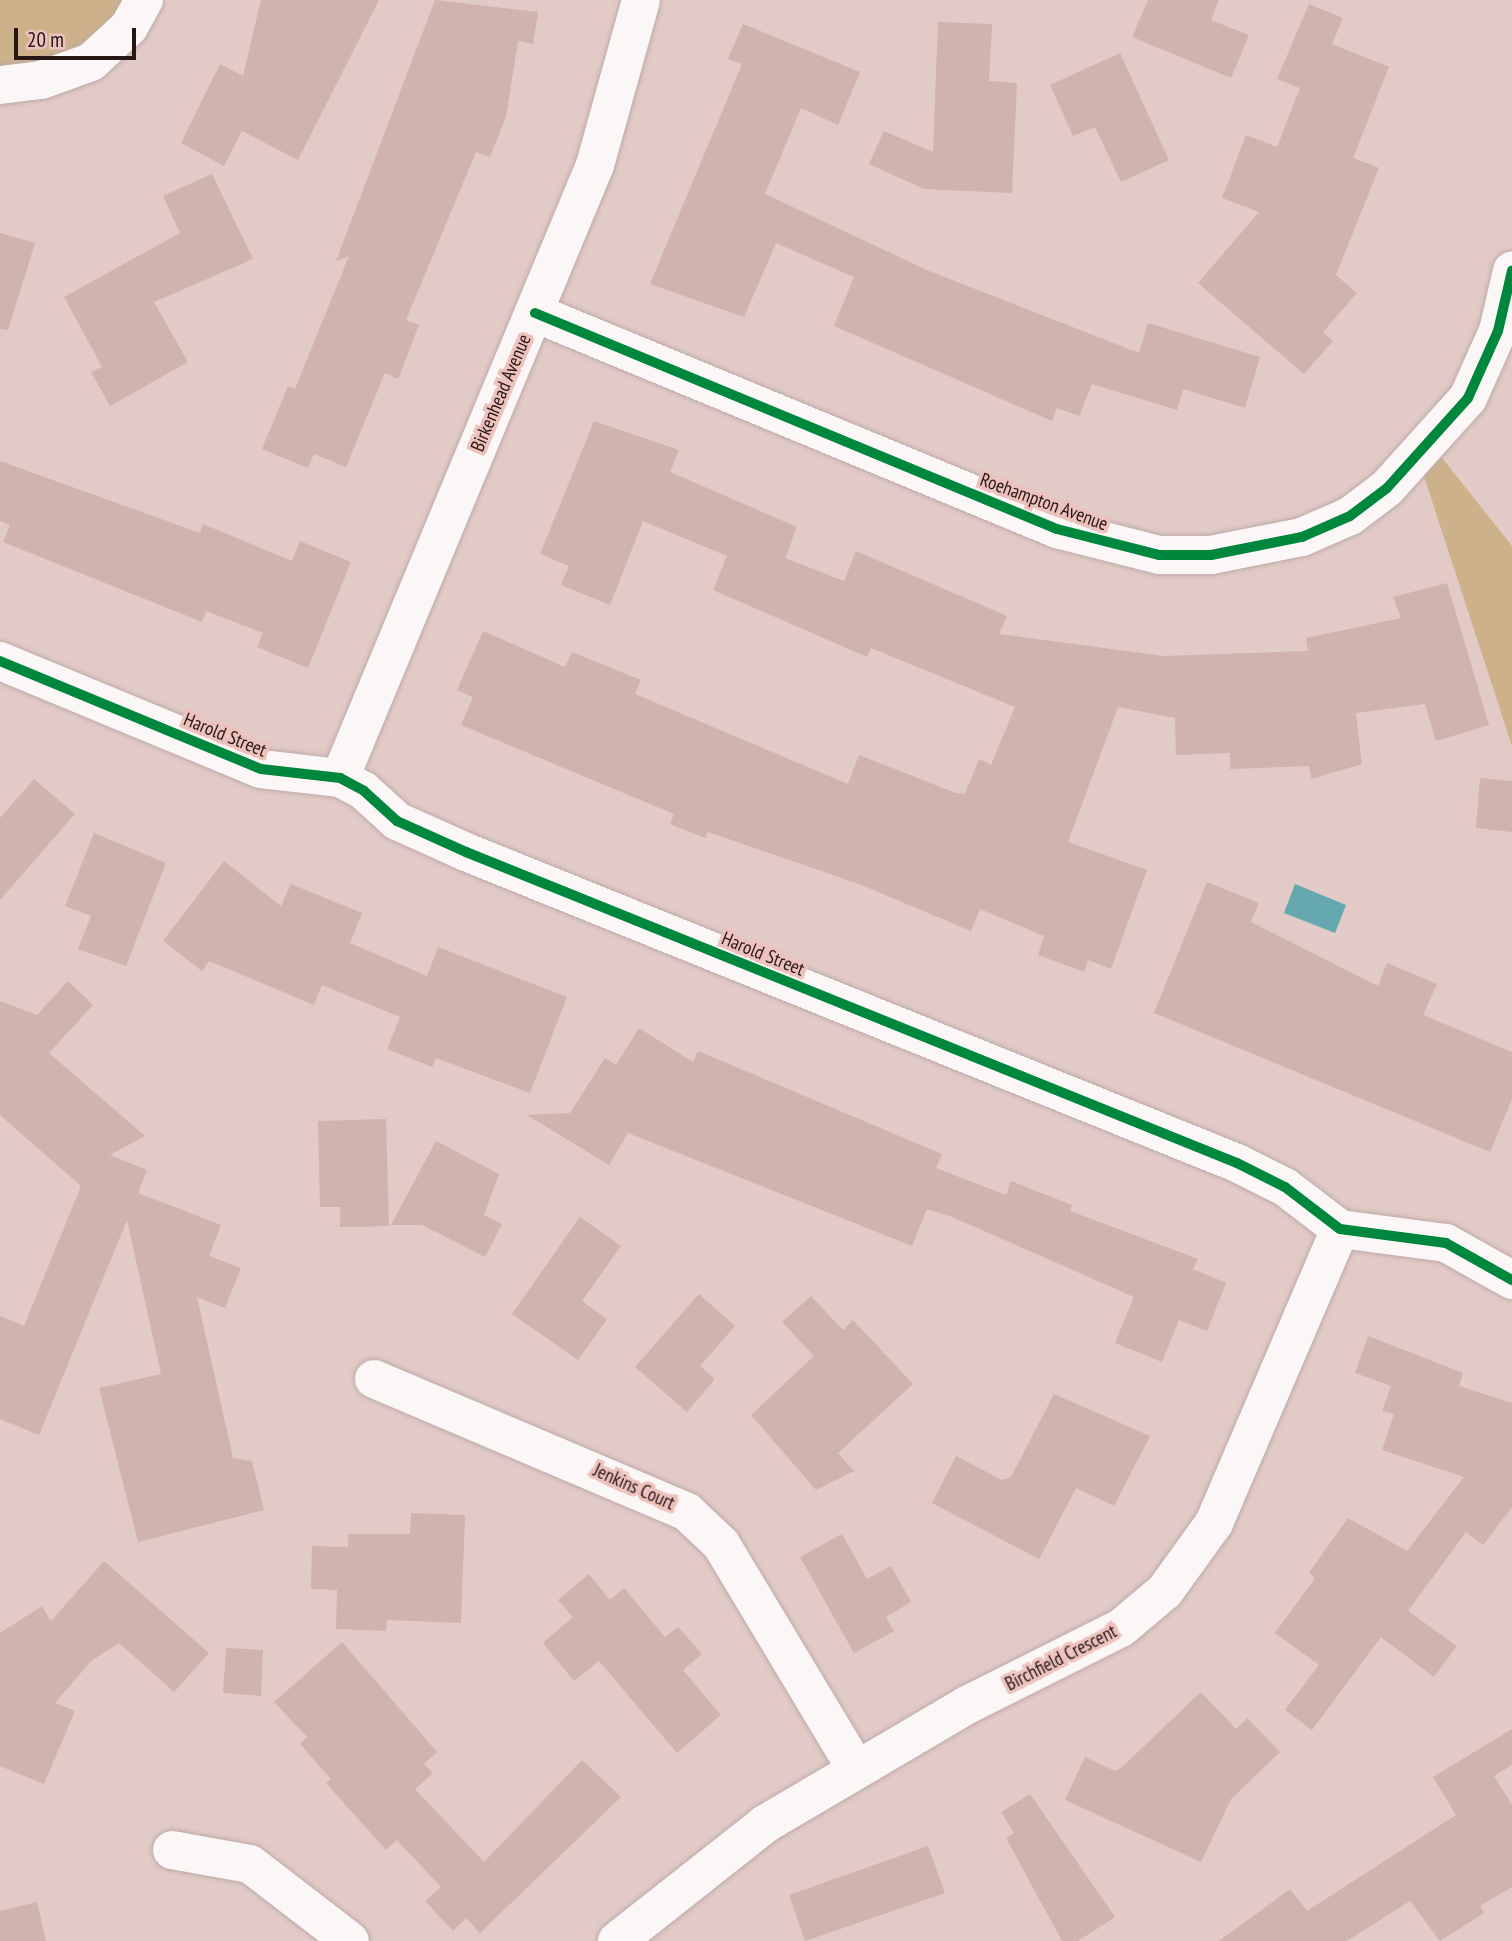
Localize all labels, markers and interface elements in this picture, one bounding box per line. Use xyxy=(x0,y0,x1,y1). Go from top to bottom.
scale bar xyxy=(18,14,140,58)
text: 20 m xyxy=(27,26,64,53)
street label: Birkenhead Avenue xyxy=(466,331,536,455)
street label: Roehampton Avenue xyxy=(977,468,1111,536)
street label: Harold Street xyxy=(180,708,270,762)
street label: Harold Street xyxy=(718,927,808,981)
street label: Jenkins Court xyxy=(590,1459,678,1515)
street label: Birchfield Crescent xyxy=(1001,1620,1121,1696)

